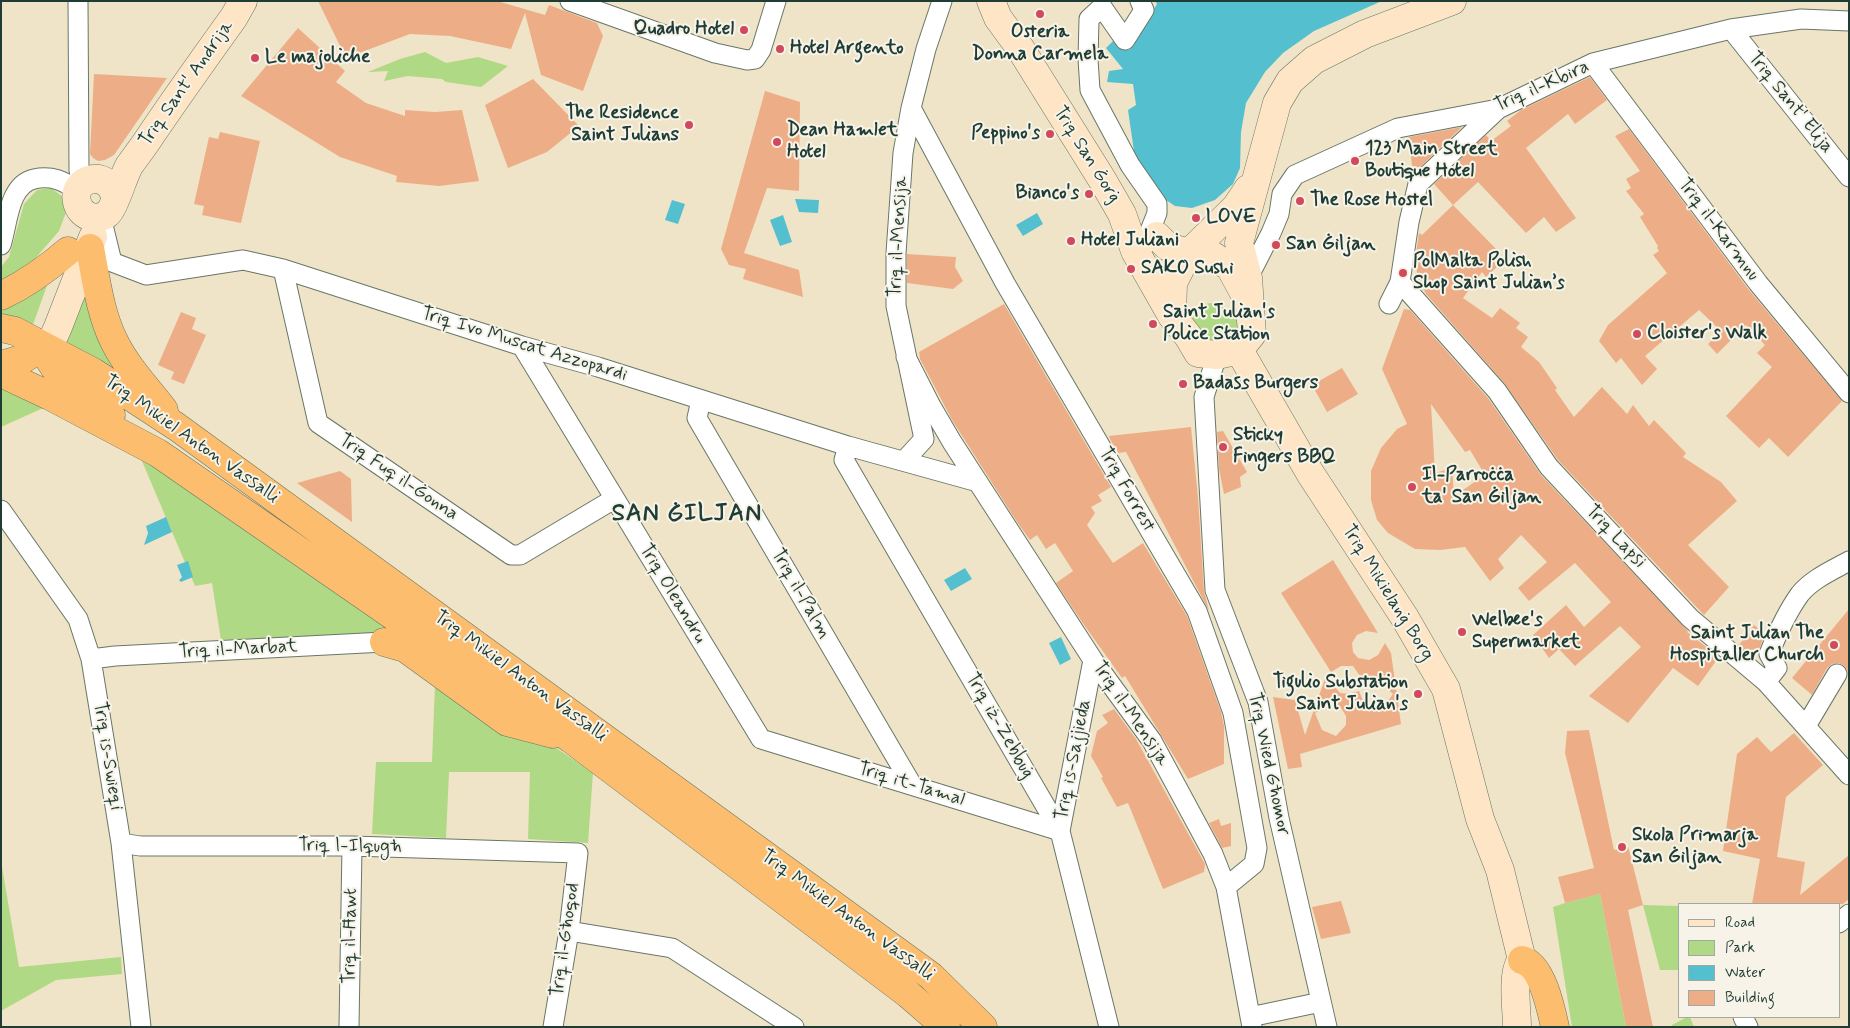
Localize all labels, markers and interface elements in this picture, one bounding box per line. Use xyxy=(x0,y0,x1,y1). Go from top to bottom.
marker: Osteria Donna Carmela xyxy=(1034,8,1046,20)
street label: Triq Sant' Andrija xyxy=(135,16,239,152)
place label: Quadro Hotel xyxy=(634,19,734,41)
place label: Osteria Donna Carmela xyxy=(972,22,1108,66)
marker: Quadro Hotel xyxy=(738,24,750,36)
place label: Hotel Argento xyxy=(790,38,904,60)
marker: Hotel Argento xyxy=(774,43,786,55)
place label: Le majoliche xyxy=(265,47,370,69)
street label: Triq Sant' Elija xyxy=(1742,48,1838,158)
marker: Le majoliche xyxy=(249,52,261,64)
street label: Triq il-Kbira xyxy=(1491,56,1593,118)
street label: Triq San Ġorġ xyxy=(1047,102,1125,208)
place label: The Residence Saint Julians xyxy=(565,103,679,147)
marker: The Residence Saint Julians xyxy=(683,119,695,131)
place label: Dean Hamlet Hotel xyxy=(787,120,898,164)
place label: Peppino's xyxy=(971,123,1040,145)
marker: Peppino's xyxy=(1044,128,1056,140)
marker: Dean Hamlet Hotel xyxy=(771,136,783,148)
place label: 123 Main Street Boutique Hotel xyxy=(1365,139,1497,183)
marker: 123 Main Street Boutique Hotel xyxy=(1349,155,1361,167)
street label: Triq il-Karmnu xyxy=(1672,174,1764,286)
street label: Triq il-Mensija xyxy=(884,176,914,298)
place label: Bianco's xyxy=(1015,183,1079,205)
marker: Bianco's xyxy=(1083,188,1095,200)
place label: The Rose Hostel xyxy=(1310,190,1433,212)
marker: The Rose Hostel xyxy=(1294,195,1306,207)
place label: LOVE xyxy=(1206,207,1256,229)
marker: LOVE xyxy=(1190,212,1202,224)
place label: Hotel Juliani xyxy=(1081,230,1179,252)
place label: San Ġiljan xyxy=(1286,234,1375,256)
marker: Hotel Juliani xyxy=(1065,235,1077,247)
marker: San Ġiljan xyxy=(1270,239,1282,251)
place label: PolMalta Polish Shop Saint Julian’s xyxy=(1413,251,1564,295)
place label: SAKO Sushi xyxy=(1141,258,1234,280)
marker: SAKO Sushi xyxy=(1125,263,1137,275)
marker: PolMalta Polish Shop Saint Julian’s xyxy=(1397,267,1409,279)
place label: Saint Julian's Police Station xyxy=(1163,302,1275,346)
street label: Triq Ivo Muscat Azzopardi xyxy=(418,303,630,387)
marker: Saint Julian's Police Station xyxy=(1147,318,1159,330)
place label: Cloister's Walk xyxy=(1647,323,1767,345)
marker: Cloister's Walk xyxy=(1631,328,1643,340)
street label: Triq Mikiel Anton Vassalli xyxy=(99,371,283,509)
place label: Badass Burgers xyxy=(1193,373,1318,395)
marker: Badass Burgers xyxy=(1177,378,1189,390)
place label: Sticky Fingers BBQ xyxy=(1233,425,1336,469)
street label: Triq Fuq il-Ġonna xyxy=(334,430,462,526)
marker: Sticky Fingers BBQ xyxy=(1217,441,1229,453)
street label: Triq Forrest xyxy=(1093,444,1159,536)
place label: Il-Parroċċa ta' San Ġiljan xyxy=(1422,465,1541,509)
marker: Il-Parroċċa ta' San Ġiljan xyxy=(1406,481,1418,493)
street label: Triq Lapsi xyxy=(1580,500,1650,574)
district label: SAN ĠILJAN xyxy=(612,501,762,529)
street label: Triq Mikielanġ Borg xyxy=(1336,521,1438,665)
street label: Triq Oleandru xyxy=(633,540,711,648)
street label: Triq il-Palm xyxy=(765,545,835,643)
street label: Triq Mikiel Anton Vassalli xyxy=(429,606,611,748)
place label: Welbee's Supermarket xyxy=(1472,610,1580,654)
place label: Saint Julian The Hospitaller Church xyxy=(1670,623,1824,667)
marker: Welbee's Supermarket xyxy=(1456,626,1468,638)
street label: Triq il-Marbat xyxy=(178,635,298,665)
marker: Saint Julian The Hospitaller Church xyxy=(1828,639,1840,651)
street label: Triq il-Mensija xyxy=(1087,657,1173,771)
street label: Triq iż-Żebbuġ xyxy=(960,669,1038,783)
place label: Tigulio Substation Saint Julian's xyxy=(1273,672,1408,716)
marker: Tigulio Substation Saint Julian's xyxy=(1412,688,1424,700)
street label: Triq Wied Għomor xyxy=(1242,691,1294,837)
street label: Triq is-Sajjieda xyxy=(1051,698,1097,822)
street label: Triq is-Swieqi xyxy=(87,700,127,812)
street label: Triq it-Tamal xyxy=(855,758,967,812)
place label: Skola Primarja San Ġiljan xyxy=(1632,825,1758,869)
street label: Triq l-Ilqugħ xyxy=(298,835,402,859)
marker: Skola Primarja San Ġiljan xyxy=(1616,841,1628,853)
street label: Triq Mikiel Anton Vassalli xyxy=(756,845,938,987)
street label: Triq il-Għoqod xyxy=(547,881,585,999)
street label: Triq il-Ħawt xyxy=(339,888,363,984)
legend xyxy=(1678,903,1840,1018)
text: Road xyxy=(1725,913,1755,933)
text: Park xyxy=(1725,938,1755,958)
text: Water xyxy=(1725,963,1765,983)
text: Building xyxy=(1725,988,1775,1008)

